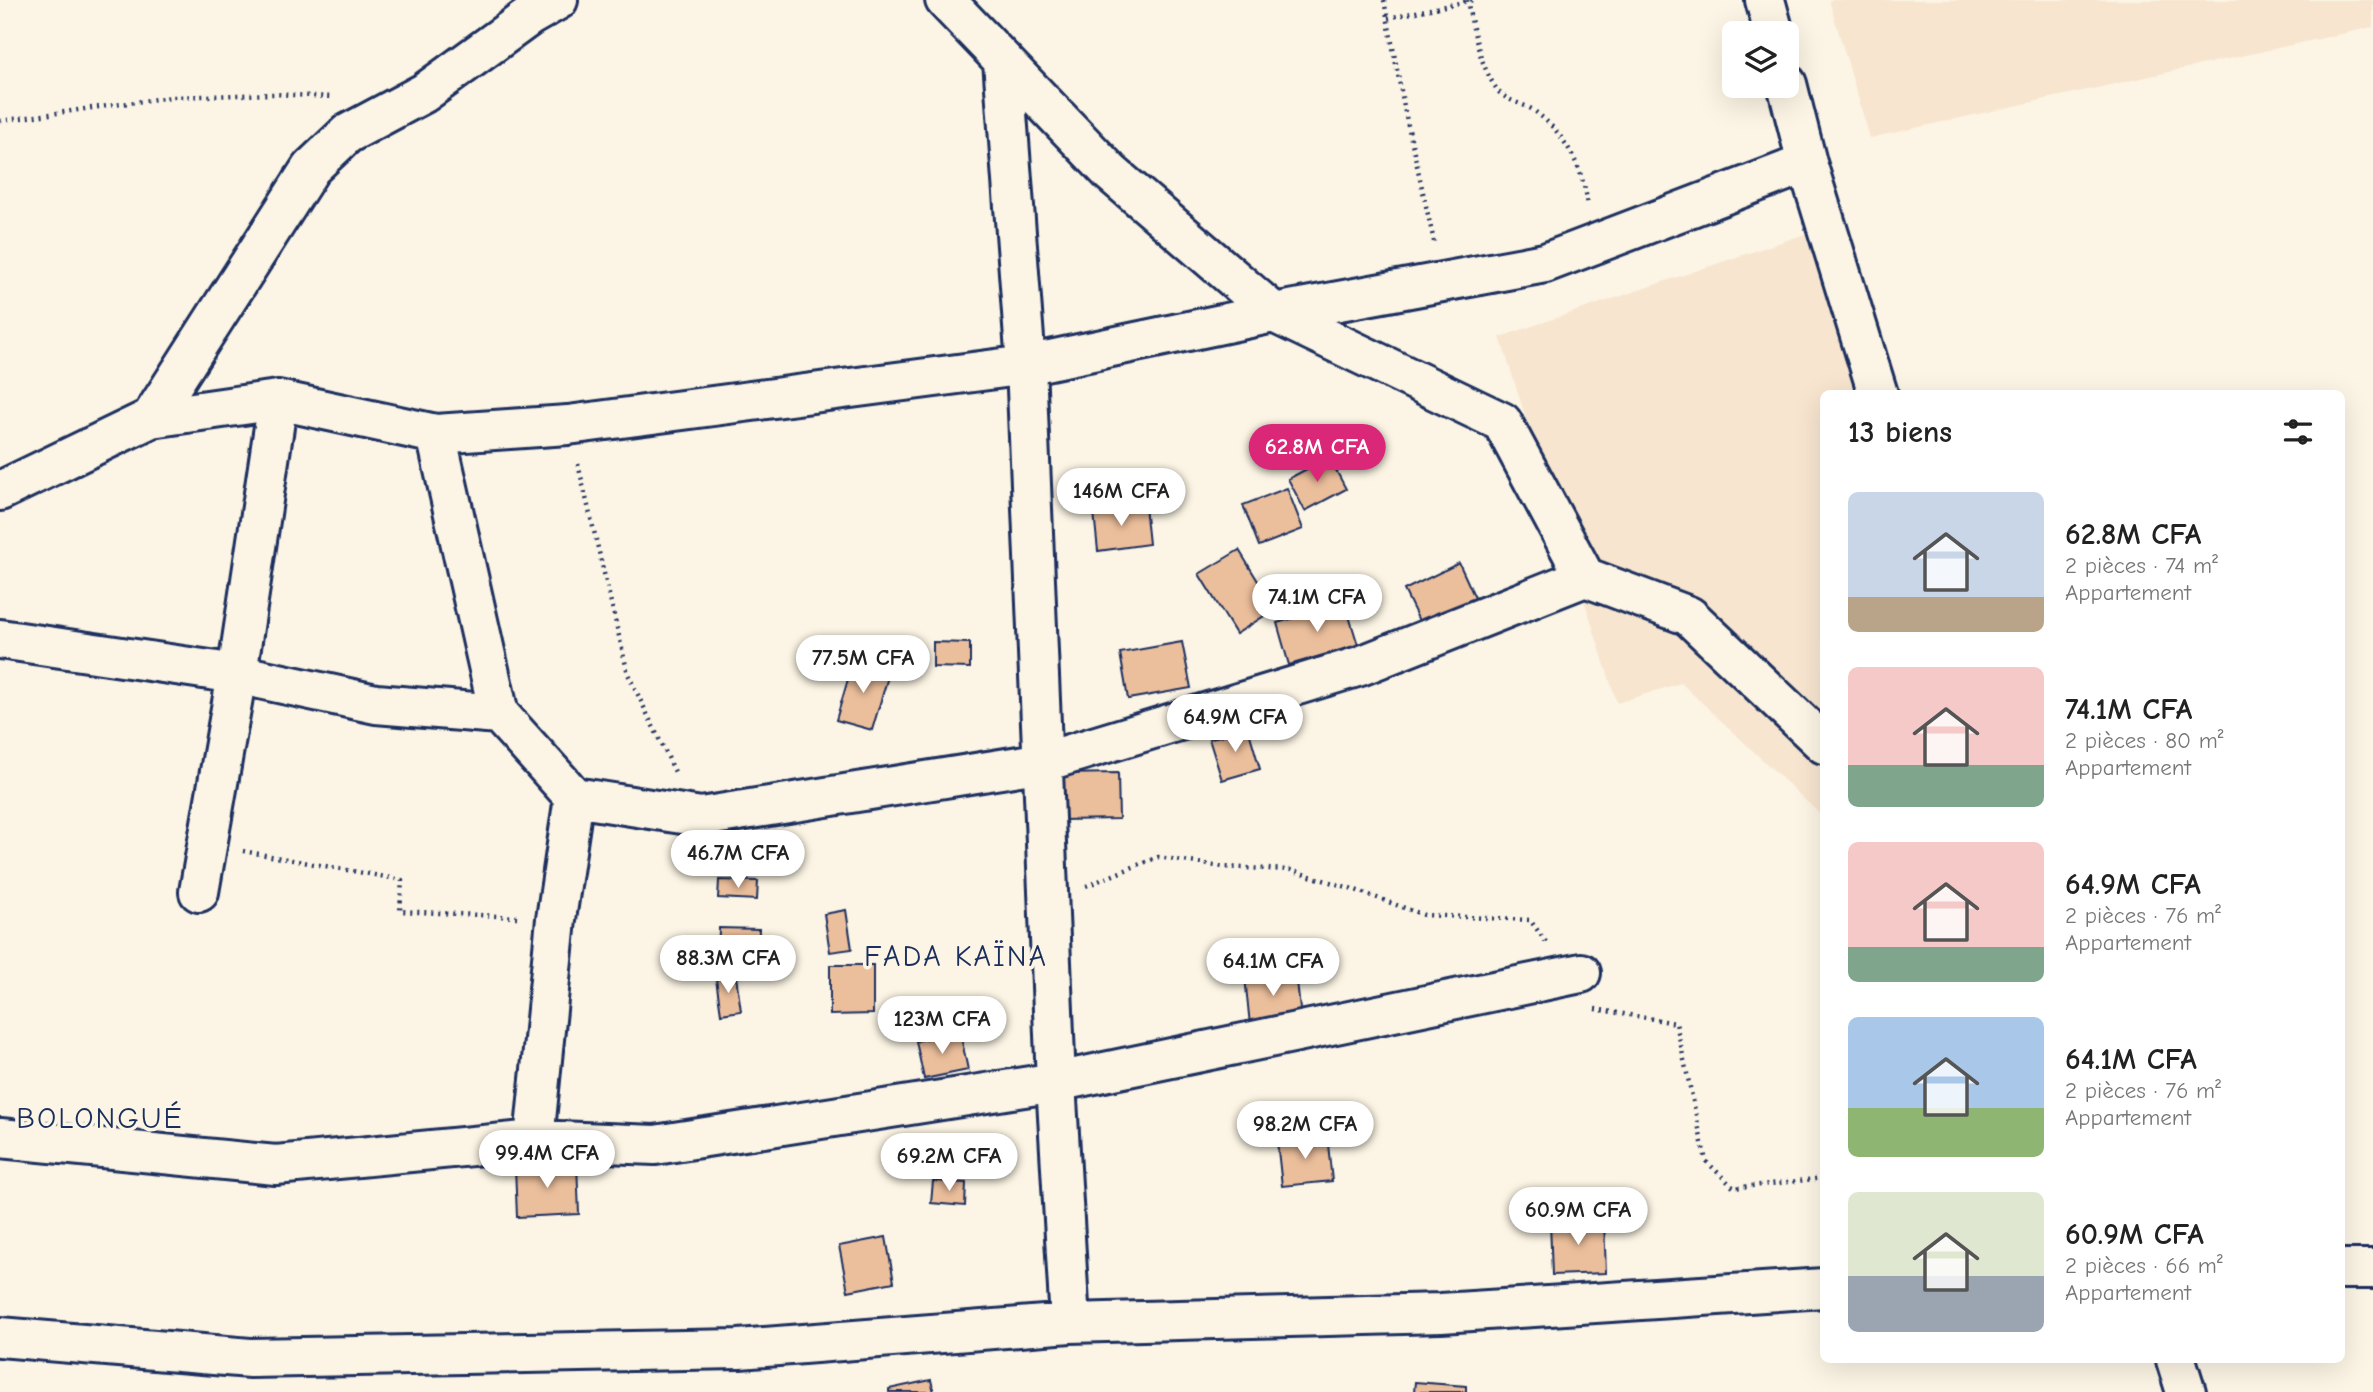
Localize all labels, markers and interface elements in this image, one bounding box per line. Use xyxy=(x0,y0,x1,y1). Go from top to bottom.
map controls xyxy=(1722,21,1799,98)
button: layers xyxy=(1722,21,1799,98)
icon: filters xyxy=(2279,413,2317,451)
text: 13 biens xyxy=(1848,415,1952,450)
pin: 62.8M CFA xyxy=(1237,424,1397,484)
text: 62.8M CFA xyxy=(1265,433,1369,460)
pin: 146M CFA xyxy=(1049,468,1193,528)
text: 146M CFA xyxy=(1073,477,1169,504)
text: 62.8M CFA xyxy=(2065,517,2201,552)
icon: home xyxy=(1904,520,1988,604)
text: 2 pièces · 74 m² xyxy=(2065,552,2218,579)
pin: 74.1M CFA xyxy=(1237,574,1397,634)
text: Appartement xyxy=(2065,579,2191,606)
text: 74.1M CFA xyxy=(1268,583,1366,610)
pin: 77.5M CFA xyxy=(783,636,943,695)
text: 77.5M CFA xyxy=(812,644,914,671)
text: 74.1M CFA xyxy=(2065,692,2192,727)
pin: 64.9M CFA xyxy=(1155,694,1315,754)
icon: home xyxy=(1904,695,1988,779)
text: 64.9M CFA xyxy=(1183,703,1287,730)
text: 2 pièces · 80 m² xyxy=(2065,727,2224,754)
text: Appartement xyxy=(2065,754,2191,781)
pin: 46.7M CFA xyxy=(658,830,818,890)
text: 46.7M CFA xyxy=(687,839,789,866)
text: 64.9M CFA xyxy=(2065,867,2201,902)
icon: home xyxy=(1904,870,1988,954)
text: 2 pièces · 76 m² xyxy=(2065,902,2221,929)
text: Appartement xyxy=(2065,929,2191,956)
pin: 88.3M CFA xyxy=(648,936,808,995)
district label: FADA KAÏNA xyxy=(864,939,1048,974)
pin: 64.1M CFA xyxy=(1193,939,1353,998)
text: 88.3M CFA xyxy=(676,944,780,971)
text: 64.1M CFA xyxy=(1222,947,1324,974)
pin: 123M CFA xyxy=(870,996,1014,1056)
text: 123M CFA xyxy=(894,1005,990,1032)
text: 64.1M CFA xyxy=(2065,1042,2197,1077)
icon: home xyxy=(1904,1045,1988,1129)
text: 2 pièces · 76 m² xyxy=(2065,1077,2221,1104)
district label: BOLONGUÉ xyxy=(16,1101,184,1136)
pin: 98.2M CFA xyxy=(1225,1102,1385,1161)
text: Appartement xyxy=(2065,1104,2191,1131)
text: 98.2M CFA xyxy=(1253,1110,1357,1137)
pin: 99.4M CFA xyxy=(467,1130,627,1190)
pin: 69.2M CFA xyxy=(869,1134,1029,1193)
text: 99.4M CFA xyxy=(495,1139,599,1166)
text: 69.2M CFA xyxy=(897,1142,1001,1169)
pin: 60.9M CFA xyxy=(1498,1188,1658,1247)
text: 60.9M CFA xyxy=(1525,1196,1631,1223)
text: 60.9M CFA xyxy=(2065,1217,2204,1252)
icon: home xyxy=(1904,1220,1988,1304)
text: 2 pièces · 66 m² xyxy=(2065,1252,2223,1279)
text: Appartement xyxy=(2065,1279,2191,1306)

